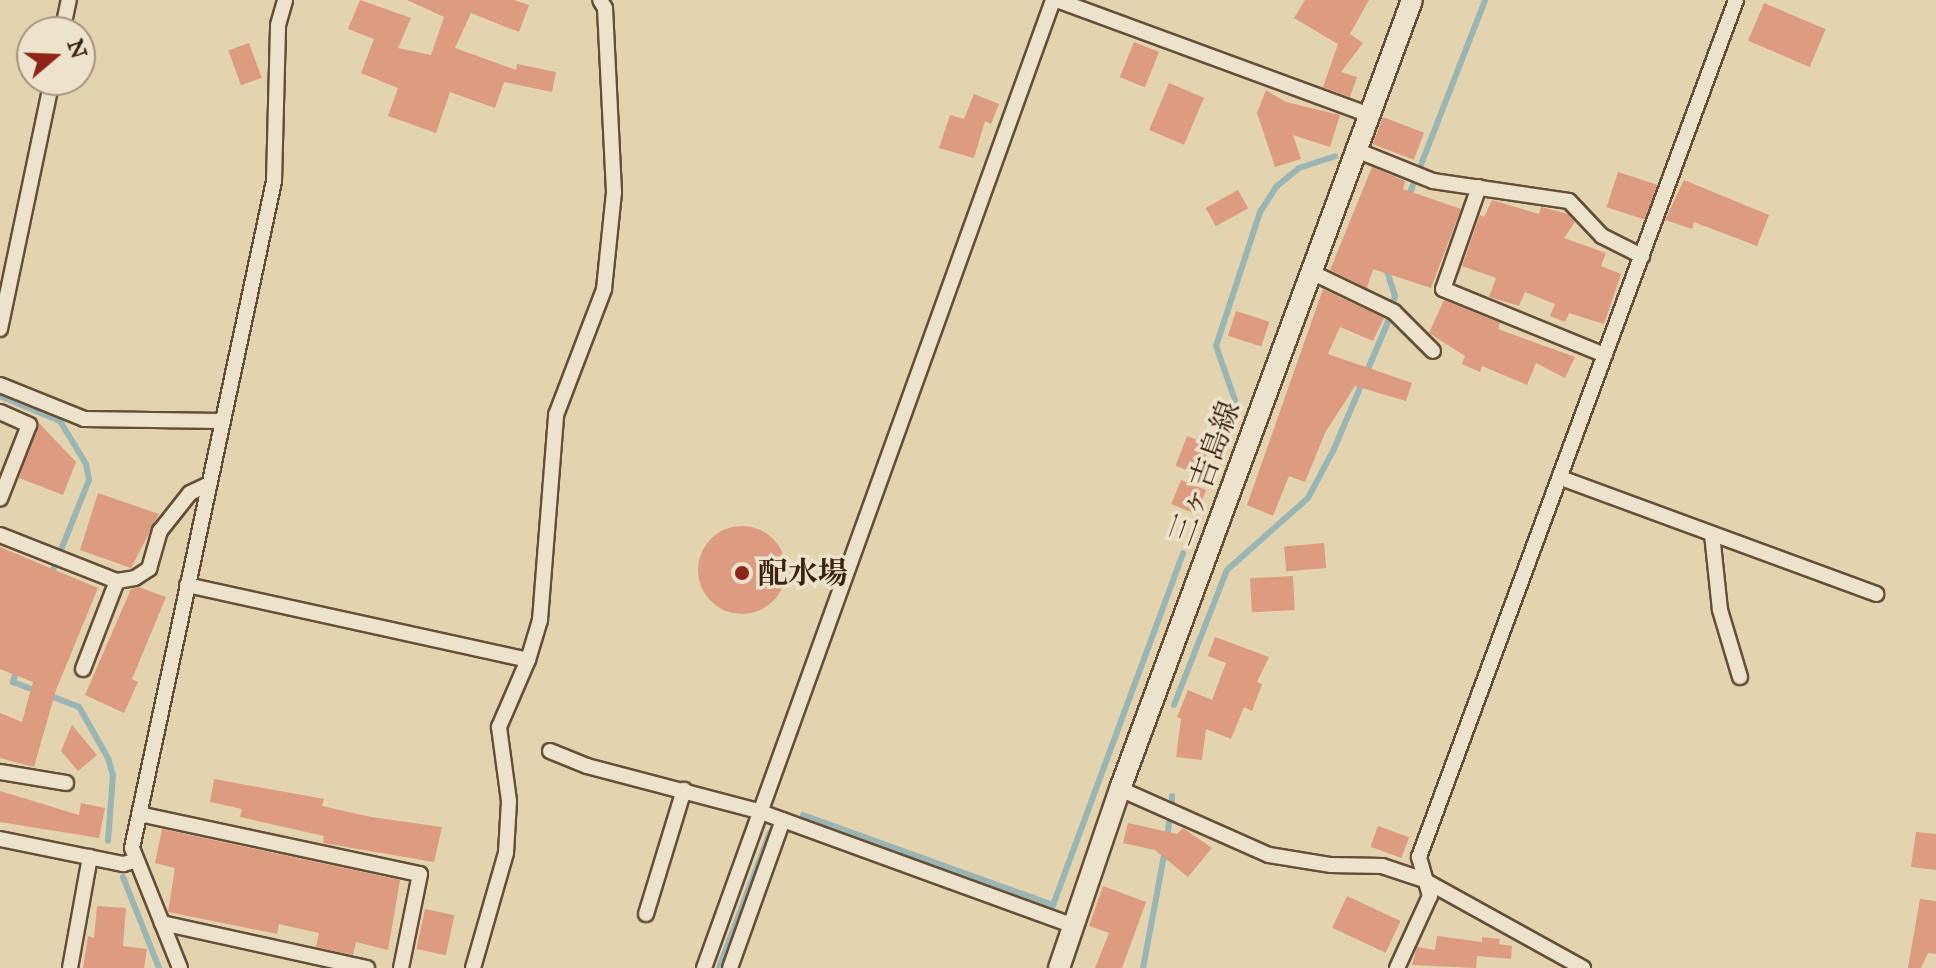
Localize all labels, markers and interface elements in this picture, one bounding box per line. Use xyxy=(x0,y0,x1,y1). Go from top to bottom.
north arrow xyxy=(16,16,96,96)
text: N xyxy=(61,35,93,62)
street label: 三ヶ吉島線 xyxy=(1162,396,1248,550)
place label: 配水場 xyxy=(758,555,848,591)
marker: 配水場 xyxy=(733,564,751,582)

